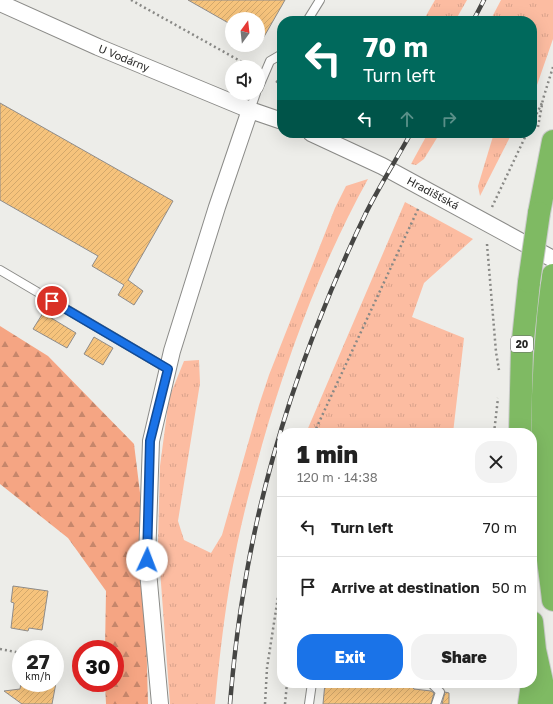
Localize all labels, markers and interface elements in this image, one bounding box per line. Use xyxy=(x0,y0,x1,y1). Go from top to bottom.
north arrow xyxy=(225,12,265,52)
map controls xyxy=(225,12,265,100)
text: 70 m xyxy=(363,30,428,63)
icon: left xyxy=(297,32,349,84)
street label: U Vodárny xyxy=(97,41,152,74)
button: sound xyxy=(225,60,265,100)
text: Turn left xyxy=(363,64,436,86)
icon: left xyxy=(354,108,376,130)
icon: ahead xyxy=(396,108,418,130)
icon: right xyxy=(438,108,460,130)
street label: Hradišťská xyxy=(405,173,461,212)
pin xyxy=(35,284,69,318)
icon: arrive xyxy=(41,290,63,312)
road number: 20 xyxy=(511,336,533,352)
text: 1 min xyxy=(297,439,358,468)
button: close xyxy=(475,441,517,483)
text: 120 m · 14:38 xyxy=(297,469,378,485)
icon: left xyxy=(297,516,319,538)
text: Turn left xyxy=(331,518,393,536)
text: 70 m xyxy=(483,518,517,536)
position arrow xyxy=(126,539,168,581)
icon: arrive xyxy=(297,576,319,598)
text: Arrive at destination xyxy=(331,578,480,596)
text: 50 m xyxy=(492,578,527,596)
button: Exit xyxy=(297,634,403,680)
button: Share xyxy=(411,634,517,680)
speed limit sign: 30 xyxy=(72,640,124,692)
text: 27 xyxy=(26,649,50,673)
text: km/h xyxy=(25,670,51,682)

